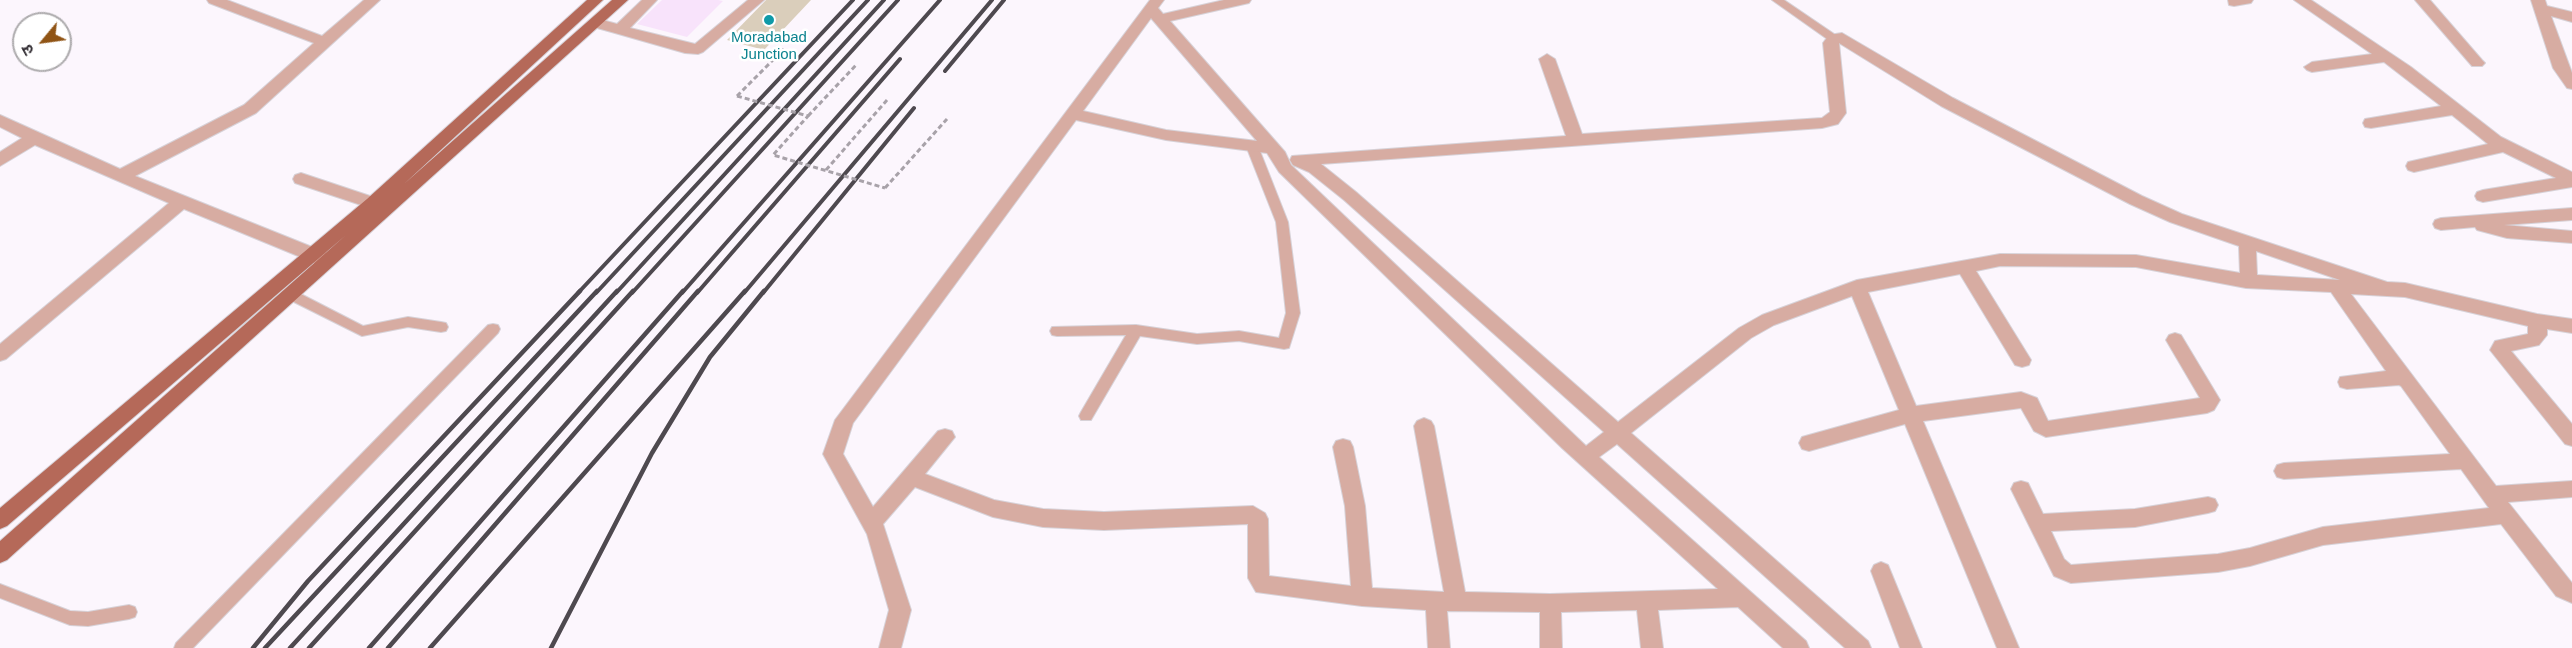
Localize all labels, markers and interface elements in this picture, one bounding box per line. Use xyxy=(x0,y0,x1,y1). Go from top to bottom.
north arrow xyxy=(12,12,72,72)
marker: Moradabad Junction xyxy=(762,13,776,27)
place label: Moradabad Junction xyxy=(731,29,807,64)
text: उ xyxy=(18,42,37,58)

